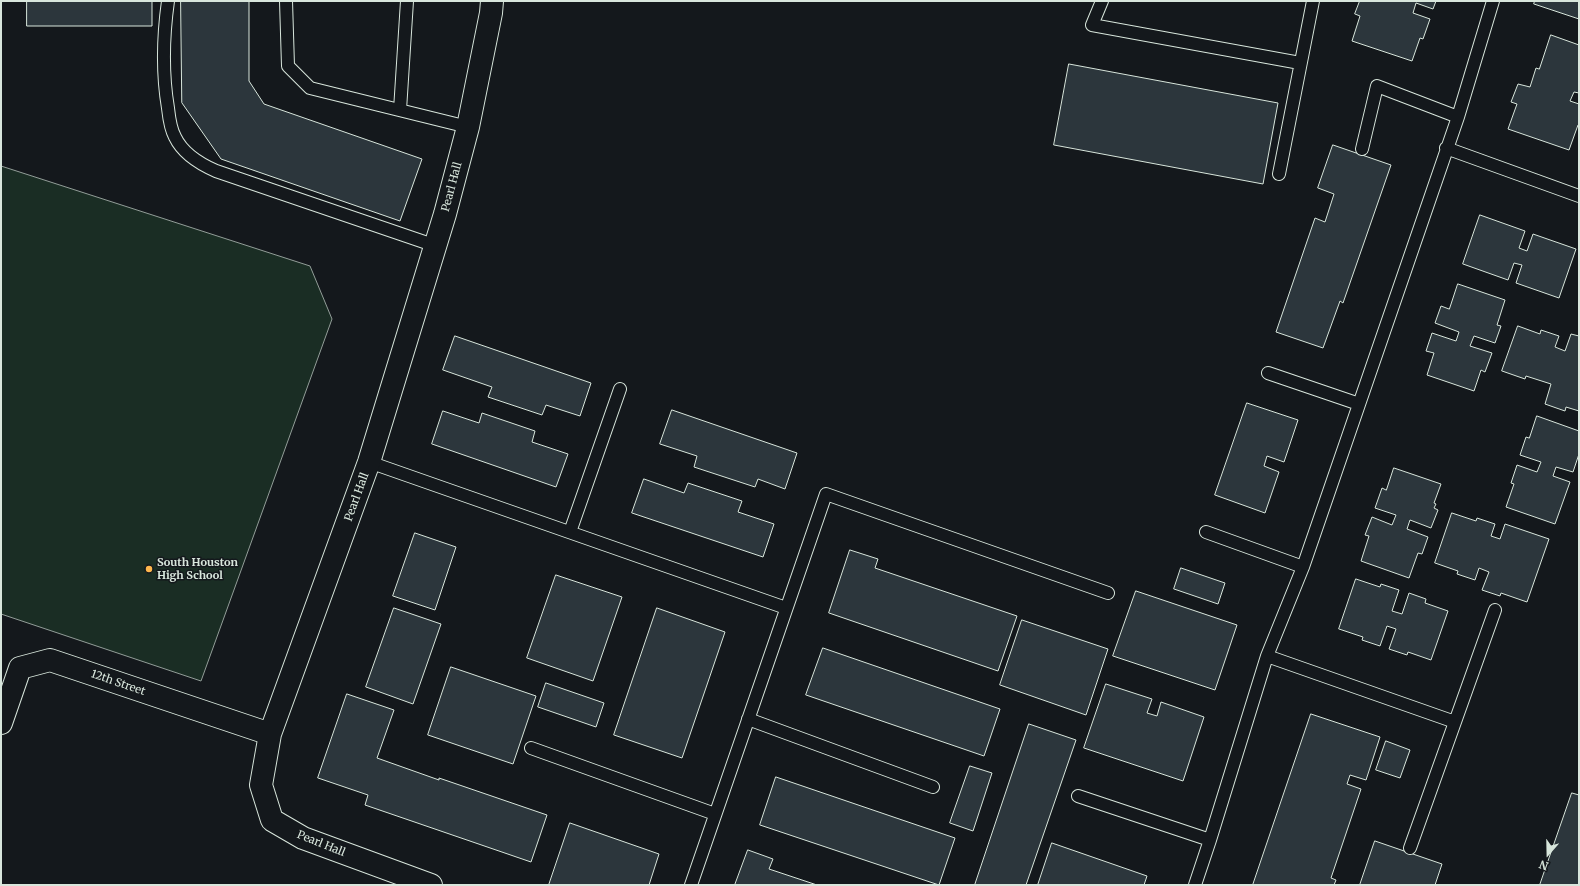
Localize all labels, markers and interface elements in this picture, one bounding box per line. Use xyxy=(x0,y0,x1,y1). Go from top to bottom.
street label: Pearl Hall xyxy=(439,161,465,213)
street label: Pearl Hall xyxy=(342,471,372,523)
place label: South Houston High School xyxy=(157,556,238,582)
marker: South Houston High School xyxy=(144,564,154,574)
street label: 12th Street xyxy=(89,668,147,698)
street label: Pearl Hall xyxy=(295,828,347,860)
north arrow xyxy=(1528,834,1568,874)
text: N xyxy=(1537,857,1550,873)

